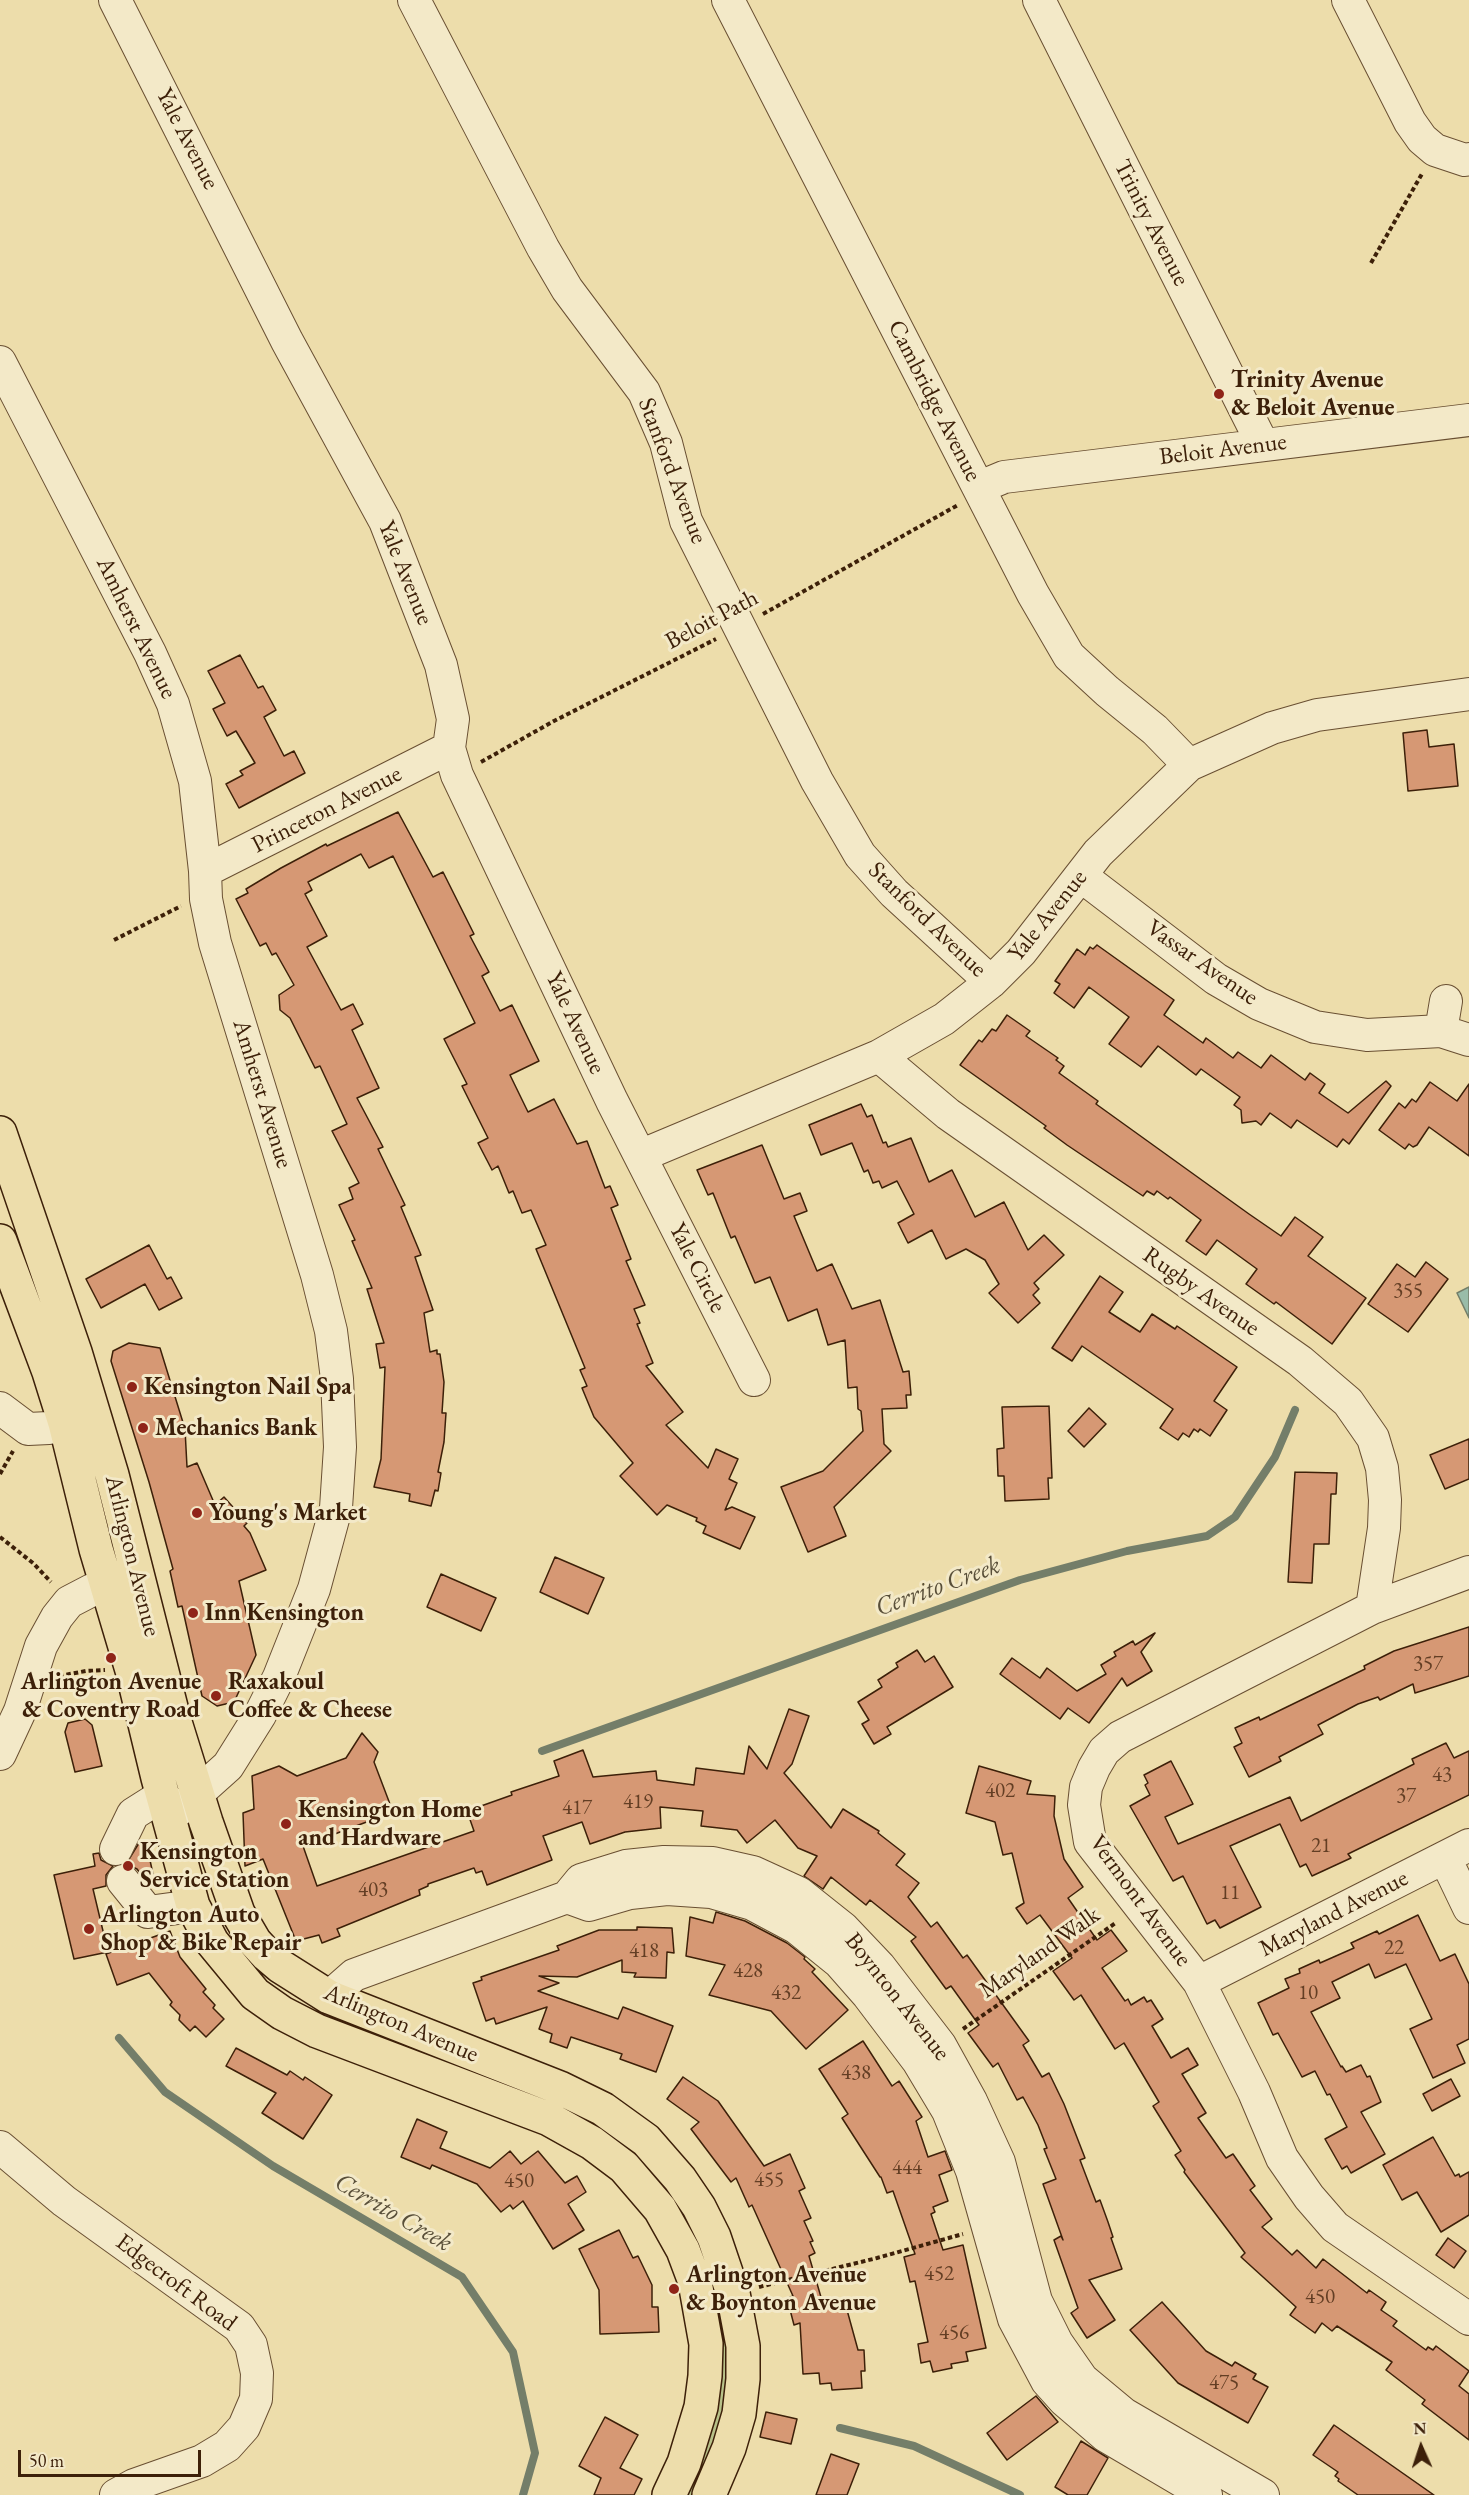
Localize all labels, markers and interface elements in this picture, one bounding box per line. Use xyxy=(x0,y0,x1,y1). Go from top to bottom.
street label: Yale Avenue xyxy=(149,84,225,194)
street label: Trinity Avenue xyxy=(1107,155,1195,291)
street label: Cambridge Avenue xyxy=(881,316,987,486)
place label: Trinity Avenue & Beloit Avenue xyxy=(1231,366,1395,422)
marker: Trinity Avenue & Beloit Avenue xyxy=(1212,387,1226,401)
street label: Stanford Avenue xyxy=(631,394,713,548)
street label: Beloit Avenue xyxy=(1158,428,1288,472)
street label: Yale Avenue xyxy=(371,517,439,629)
street label: Amherst Avenue xyxy=(89,552,183,704)
street label: Beloit Path xyxy=(661,584,763,656)
street label: Princeton Avenue xyxy=(247,760,407,860)
street label: Stanford Avenue xyxy=(862,856,992,984)
street label: Yale Avenue xyxy=(1002,864,1094,968)
street label: Vassar Avenue xyxy=(1140,914,1264,1012)
street label: Yale Avenue xyxy=(539,967,611,1079)
street label: Amherst Avenue xyxy=(226,1016,298,1172)
street label: Yale Circle xyxy=(662,1218,732,1318)
street label: Rugby Avenue xyxy=(1137,1241,1265,1343)
house number: 355 xyxy=(1393,1278,1423,1304)
place label: Kensington Nail Spa xyxy=(144,1373,352,1401)
marker: Kensington Nail Spa xyxy=(125,1380,139,1394)
place label: Mechanics Bank xyxy=(155,1414,317,1442)
marker: Mechanics Bank xyxy=(136,1421,150,1435)
street label: Arlington Avenue xyxy=(98,1472,166,1640)
place label: Young's Market xyxy=(209,1499,367,1527)
marker: Young's Market xyxy=(190,1506,204,1520)
water label: Cerrito Creek xyxy=(871,1550,1005,1624)
place label: Inn Kensington xyxy=(205,1599,364,1627)
marker: Inn Kensington xyxy=(186,1606,200,1620)
marker: Arlington Avenue & Coventry Road xyxy=(104,1651,118,1665)
house number: 357 xyxy=(1413,1651,1443,1677)
place label: Arlington Avenue & Coventry Road xyxy=(21,1668,201,1724)
place label: Raxakoul Coffee & Cheese xyxy=(228,1668,392,1724)
marker: Raxakoul Coffee & Cheese xyxy=(209,1689,223,1703)
house number: 43 xyxy=(1432,1762,1452,1788)
house number: 402 xyxy=(985,1778,1015,1804)
house number: 37 xyxy=(1396,1783,1416,1809)
house number: 419 xyxy=(623,1789,653,1815)
house number: 417 xyxy=(562,1795,592,1821)
place label: Kensington Home and Hardware xyxy=(298,1796,482,1852)
marker: Kensington Home and Hardware xyxy=(279,1817,293,1831)
street label: Vermont Avenue xyxy=(1083,1830,1197,1972)
house number: 21 xyxy=(1311,1833,1331,1859)
place label: Kensington Service Station xyxy=(140,1838,289,1894)
marker: Kensington Service Station xyxy=(121,1859,135,1873)
street label: Maryland Avenue xyxy=(1255,1864,1413,1964)
house number: 403 xyxy=(358,1877,388,1903)
house number: 11 xyxy=(1220,1880,1240,1906)
place label: Arlington Auto Shop & Bike Repair xyxy=(101,1901,301,1957)
street label: Maryland Walk xyxy=(974,1901,1106,2005)
marker: Arlington Auto Shop & Bike Repair xyxy=(82,1922,96,1936)
street label: Boynton Avenue xyxy=(838,1927,956,2067)
house number: 22 xyxy=(1384,1935,1404,1961)
house number: 418 xyxy=(629,1938,659,1964)
house number: 428 xyxy=(733,1958,763,1984)
street label: Arlington Avenue xyxy=(319,1978,483,2070)
house number: 432 xyxy=(771,1980,801,2006)
house number: 10 xyxy=(1298,1980,1318,2006)
house number: 438 xyxy=(841,2060,871,2086)
house number: 444 xyxy=(892,2155,922,2181)
water label: Cerrito Creek xyxy=(329,2167,457,2259)
house number: 455 xyxy=(754,2167,784,2193)
house number: 450 xyxy=(504,2168,534,2194)
street label: Edgecroft Road xyxy=(110,2228,242,2338)
place label: Arlington Avenue & Boynton Avenue xyxy=(686,2261,876,2317)
house number: 452 xyxy=(924,2261,954,2287)
marker: Arlington Avenue & Boynton Avenue xyxy=(667,2282,681,2296)
house number: 450 xyxy=(1305,2284,1335,2310)
house number: 456 xyxy=(939,2320,969,2346)
house number: 475 xyxy=(1209,2370,1239,2396)
north arrow xyxy=(1391,2417,1451,2477)
text: N xyxy=(1413,2418,1427,2439)
scale bar xyxy=(21,2438,204,2476)
text: 50 m xyxy=(29,2449,64,2472)

